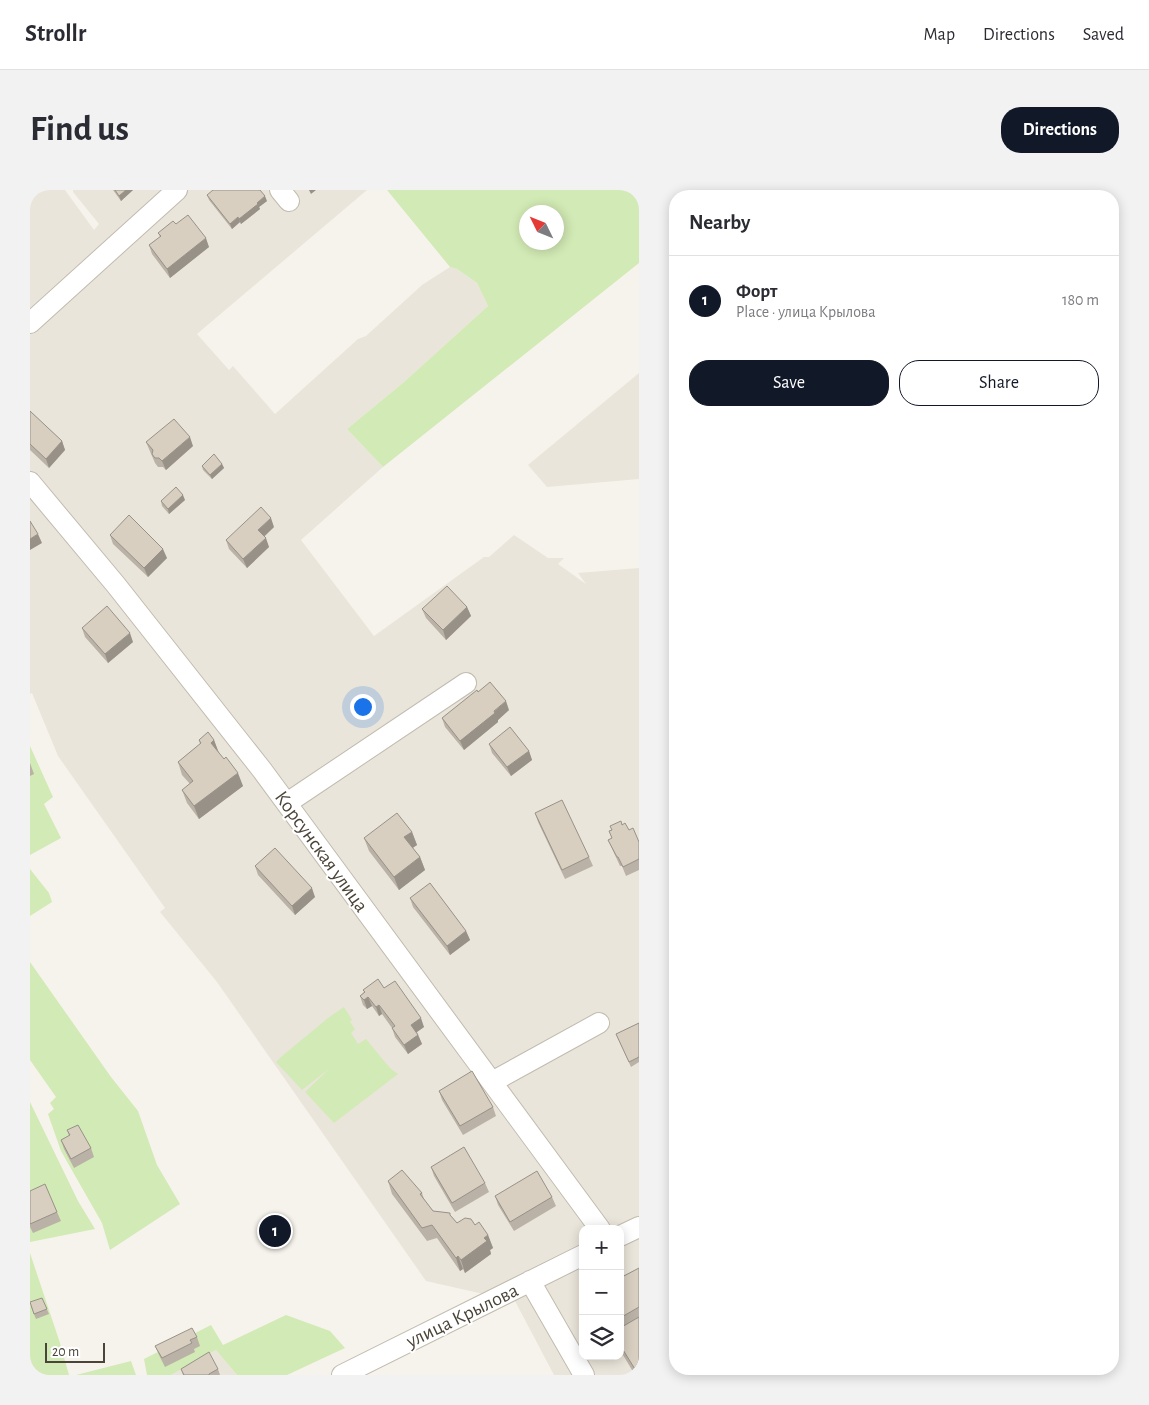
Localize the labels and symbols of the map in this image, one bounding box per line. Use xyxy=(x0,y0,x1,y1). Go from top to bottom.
north arrow xyxy=(519,205,564,250)
your location xyxy=(350,694,376,720)
street label: Корсунская улица xyxy=(271,787,372,916)
pin: 1 xyxy=(259,1212,291,1250)
street label: улица Крылова xyxy=(402,1280,522,1352)
scale bar xyxy=(45,1340,105,1363)

